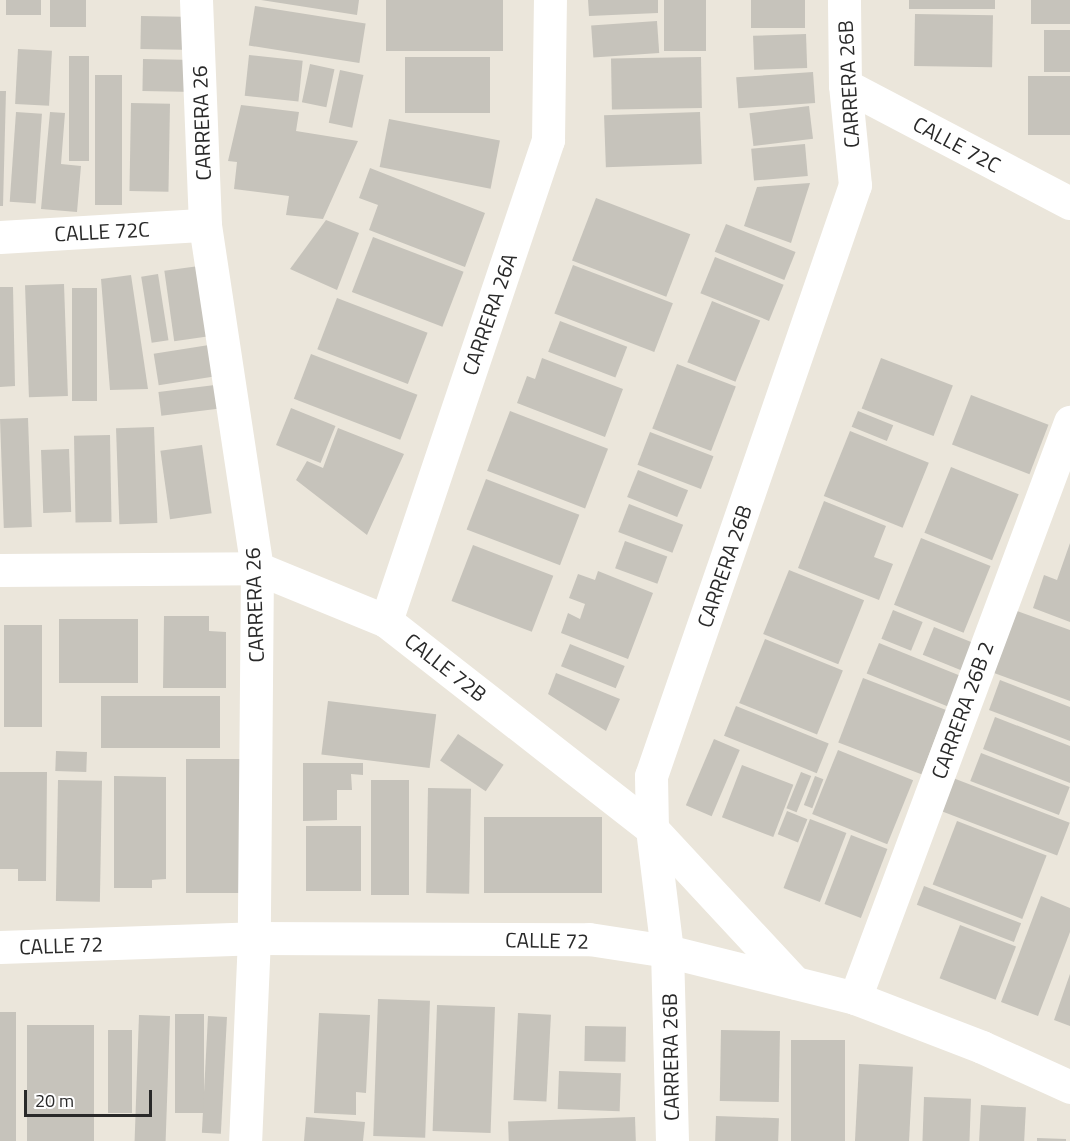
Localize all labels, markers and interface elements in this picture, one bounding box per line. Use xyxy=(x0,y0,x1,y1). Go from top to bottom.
street label: CARRERA 26B xyxy=(832,20,864,148)
street label: CARRERA 26 xyxy=(186,65,216,181)
street label: CALLE 72C xyxy=(909,111,1005,177)
street label: CALLE 72C xyxy=(54,216,150,246)
street label: CARRERA 26A xyxy=(456,250,522,378)
street label: CARRERA 26B xyxy=(691,501,757,631)
street label: CARRERA 26 xyxy=(239,547,269,663)
street label: CALLE 72B xyxy=(400,627,492,707)
street label: CARRERA 26B 2 xyxy=(926,638,998,782)
street label: CALLE 72 xyxy=(505,927,589,953)
street label: CALLE 72 xyxy=(19,931,103,959)
street label: CARRERA 26B xyxy=(656,993,684,1121)
scale bar xyxy=(27,1078,154,1116)
text: 20 m xyxy=(35,1087,74,1114)

